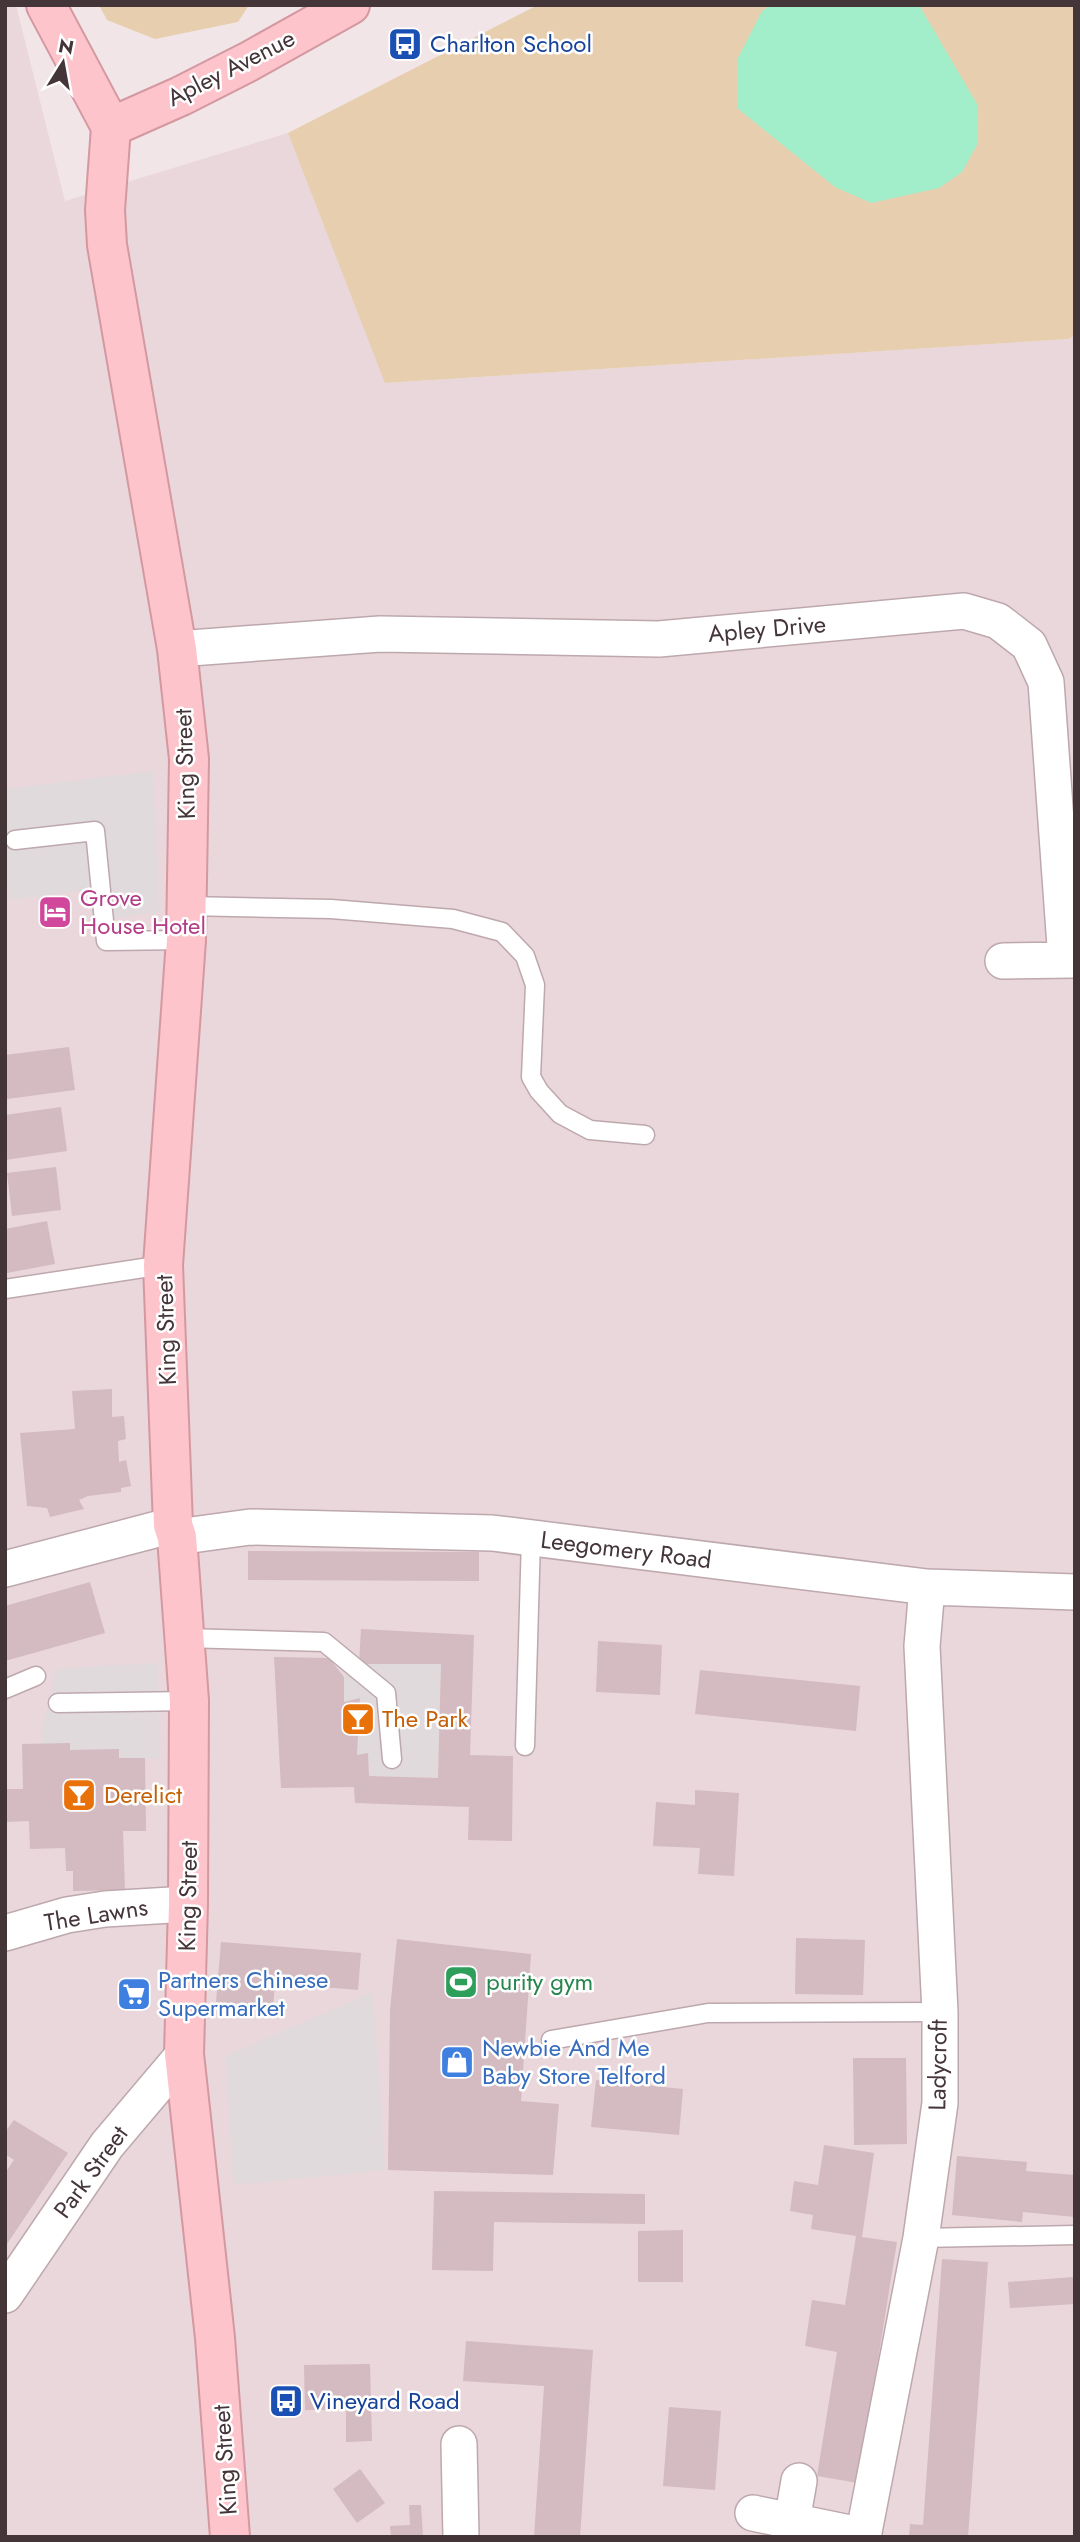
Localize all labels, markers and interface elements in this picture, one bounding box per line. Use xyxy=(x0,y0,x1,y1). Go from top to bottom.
street label: Apley Avenue xyxy=(161,20,301,115)
bus stop icon: Charlton School xyxy=(386,25,424,63)
place label: Charlton School xyxy=(430,26,592,61)
north arrow xyxy=(28,28,98,98)
text: N xyxy=(56,32,76,61)
street label: Apley Drive xyxy=(707,606,827,651)
street label: King Street xyxy=(165,708,204,820)
place label: Grove House Hotel xyxy=(80,880,206,943)
hotel icon: Grove House Hotel xyxy=(36,893,74,931)
street label: King Street xyxy=(146,1274,185,1386)
street label: Leegomery Road xyxy=(539,1522,713,1577)
bar icon: The Park xyxy=(339,1700,377,1738)
place label: The Park xyxy=(382,1701,469,1736)
bar icon: Derelict xyxy=(60,1776,98,1814)
place label: Derelict xyxy=(104,1777,182,1812)
street label: King Street xyxy=(169,1840,206,1952)
street label: The Lawns xyxy=(42,1889,150,1940)
place label: Partners Chinese Supermarket xyxy=(158,1962,328,2025)
sports icon: purity gym xyxy=(442,1963,480,2001)
place label: purity gym xyxy=(486,1964,593,1999)
supermarket icon: Partners Chinese Supermarket xyxy=(115,1975,153,2013)
street label: Ladycroft xyxy=(919,2019,956,2111)
place label: Newbie And Me Baby Store Telford xyxy=(482,2030,666,2093)
shop icon: Newbie And Me Baby Store Telford xyxy=(438,2043,476,2081)
street label: Park Street xyxy=(45,2118,136,2225)
bus stop icon: Vineyard Road xyxy=(267,2382,305,2420)
place label: Vineyard Road xyxy=(310,2383,460,2418)
street label: King Street xyxy=(203,2403,246,2516)

